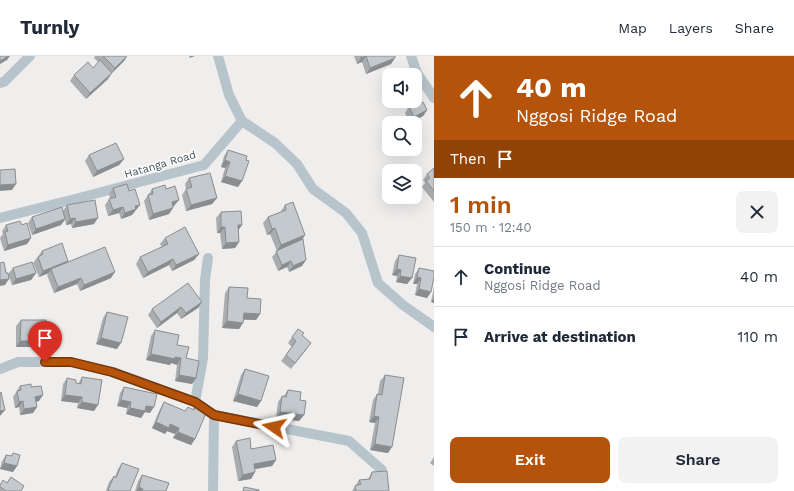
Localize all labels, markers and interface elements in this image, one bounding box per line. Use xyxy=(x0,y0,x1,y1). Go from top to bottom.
text: Turnly xyxy=(20,16,80,39)
text: Map xyxy=(618,20,647,36)
text: Layers xyxy=(669,20,713,36)
text: Share xyxy=(735,20,774,36)
map controls xyxy=(382,68,422,204)
button: sound xyxy=(382,68,422,108)
text: 40 m xyxy=(516,71,586,104)
icon: ahead xyxy=(450,72,502,124)
text: Nggosi Ridge Road xyxy=(516,105,677,126)
button: search xyxy=(382,116,422,156)
street label: Hatanga Road xyxy=(123,148,198,181)
icon: arrive xyxy=(494,148,516,170)
text: Then xyxy=(450,150,486,168)
button: layers xyxy=(382,164,422,204)
text: 1 min xyxy=(450,191,512,219)
button: close xyxy=(736,191,778,233)
text: 150 m · 12:40 xyxy=(450,220,532,235)
text: Continue xyxy=(484,260,551,278)
icon: ahead xyxy=(450,266,472,288)
text: 40 m xyxy=(740,268,778,286)
text: Nggosi Ridge Road xyxy=(484,278,601,293)
pin xyxy=(28,321,62,362)
icon: arrive xyxy=(450,326,472,348)
icon: arrive xyxy=(34,327,56,349)
text: Arrive at destination xyxy=(484,328,636,346)
text: 110 m xyxy=(738,328,778,346)
position arrow xyxy=(253,406,295,448)
button: Exit xyxy=(450,437,610,483)
button: Share xyxy=(618,437,778,483)

